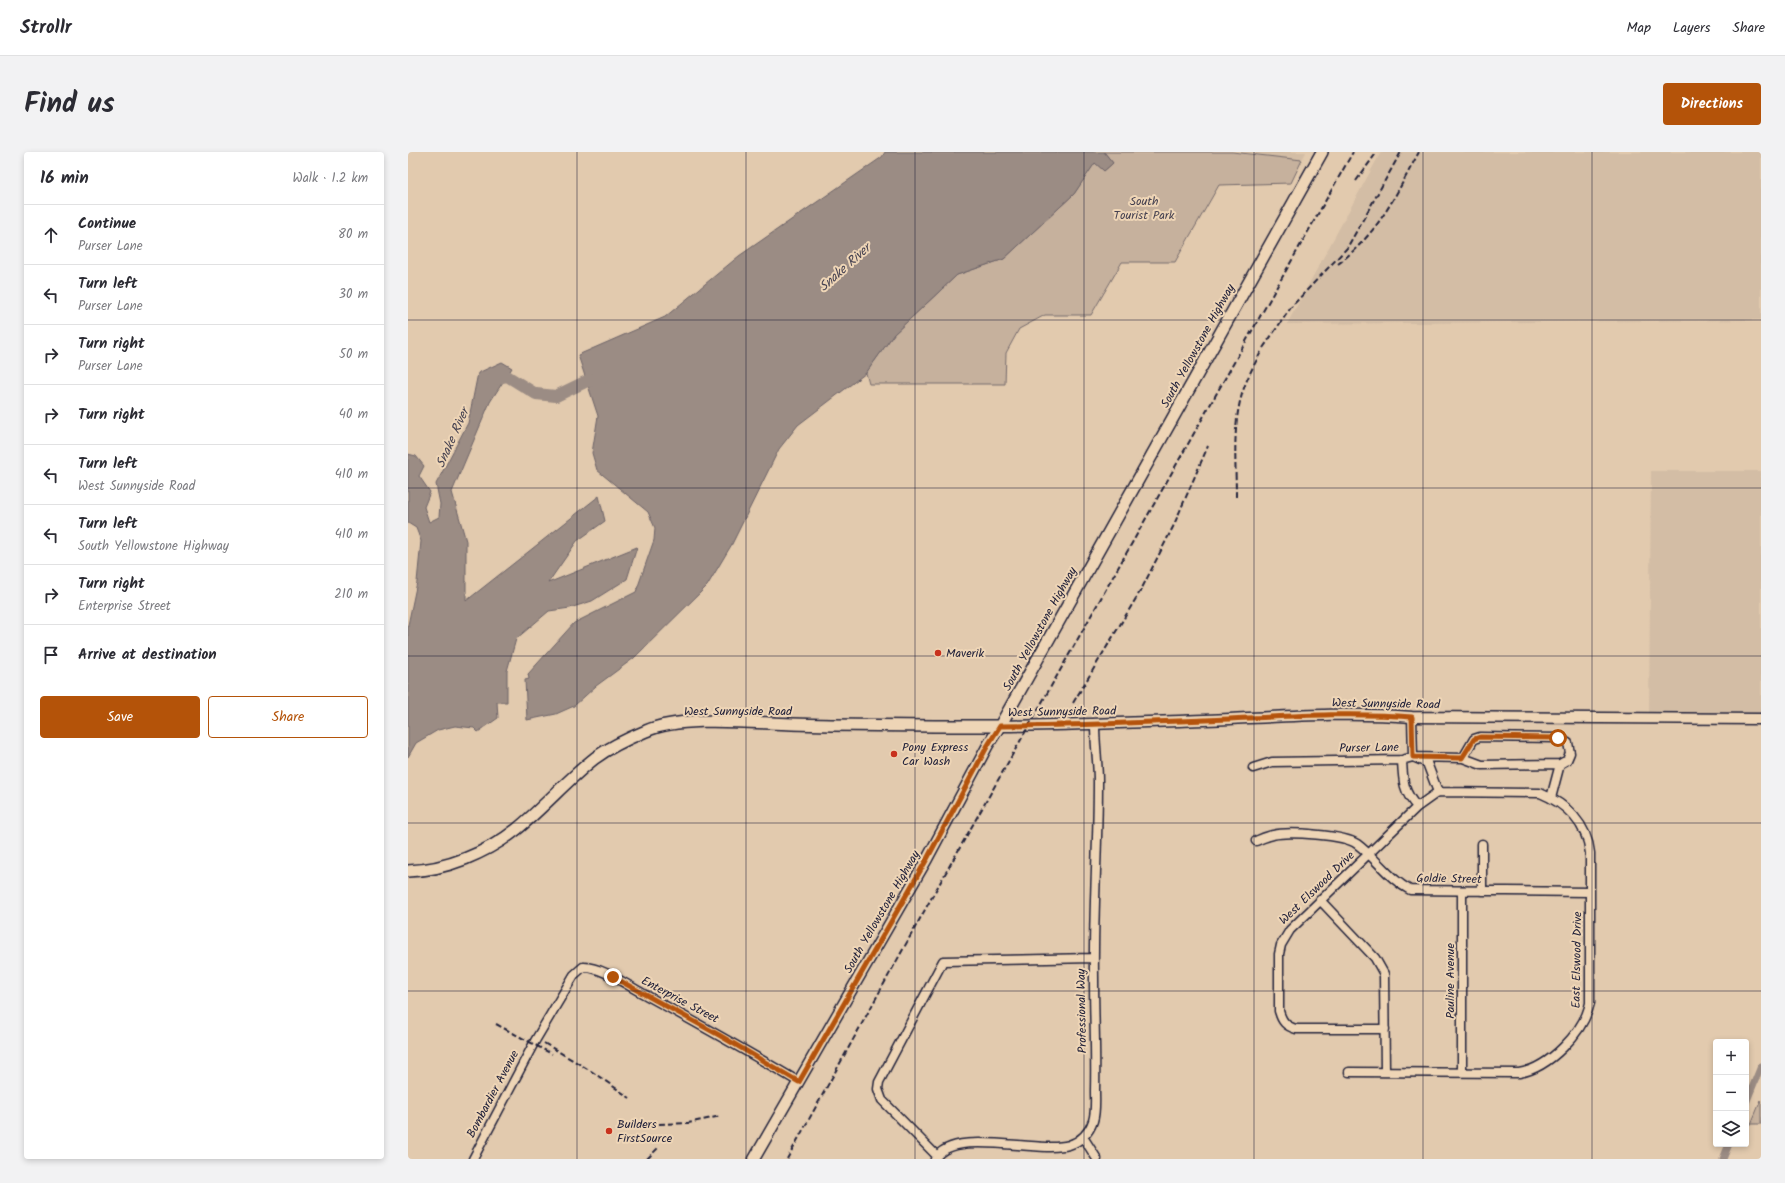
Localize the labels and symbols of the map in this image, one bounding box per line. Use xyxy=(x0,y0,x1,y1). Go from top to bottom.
park label: South Tourist Park xyxy=(1114,192,1175,225)
water label: Snake River xyxy=(814,237,878,297)
street label: South Yellowstone Highway xyxy=(1156,280,1240,412)
water label: Snake River xyxy=(431,402,477,471)
street label: South Yellowstone Highway xyxy=(998,563,1082,695)
place label: Maverik xyxy=(946,644,984,663)
marker: Maverik xyxy=(933,648,943,658)
street label: West Sunnyside Road xyxy=(1332,694,1441,714)
street label: West Sunnyside Road xyxy=(684,702,793,721)
street label: West Sunnyside Road xyxy=(1008,702,1117,722)
route start xyxy=(1549,729,1567,747)
place label: Pony Express Car Wash xyxy=(902,738,968,771)
street label: Purser Lane xyxy=(1339,738,1400,758)
marker: Pony Express Car Wash xyxy=(889,749,899,759)
street label: West Elswood Drive xyxy=(1275,846,1360,929)
street label: South Yellowstone Highway xyxy=(839,847,925,977)
street label: Goldie Street xyxy=(1416,869,1482,889)
street label: East Elswood Drive xyxy=(1567,911,1587,1009)
street label: Pauline Avenue xyxy=(1441,943,1460,1019)
route end xyxy=(604,968,622,986)
street label: Professional Way xyxy=(1072,968,1092,1054)
street label: Enterprise Street xyxy=(638,971,723,1029)
street label: Bombardier Avenue xyxy=(462,1046,524,1141)
place label: Builders FirstSource xyxy=(617,1115,673,1148)
marker: Builders FirstSource xyxy=(604,1126,614,1136)

